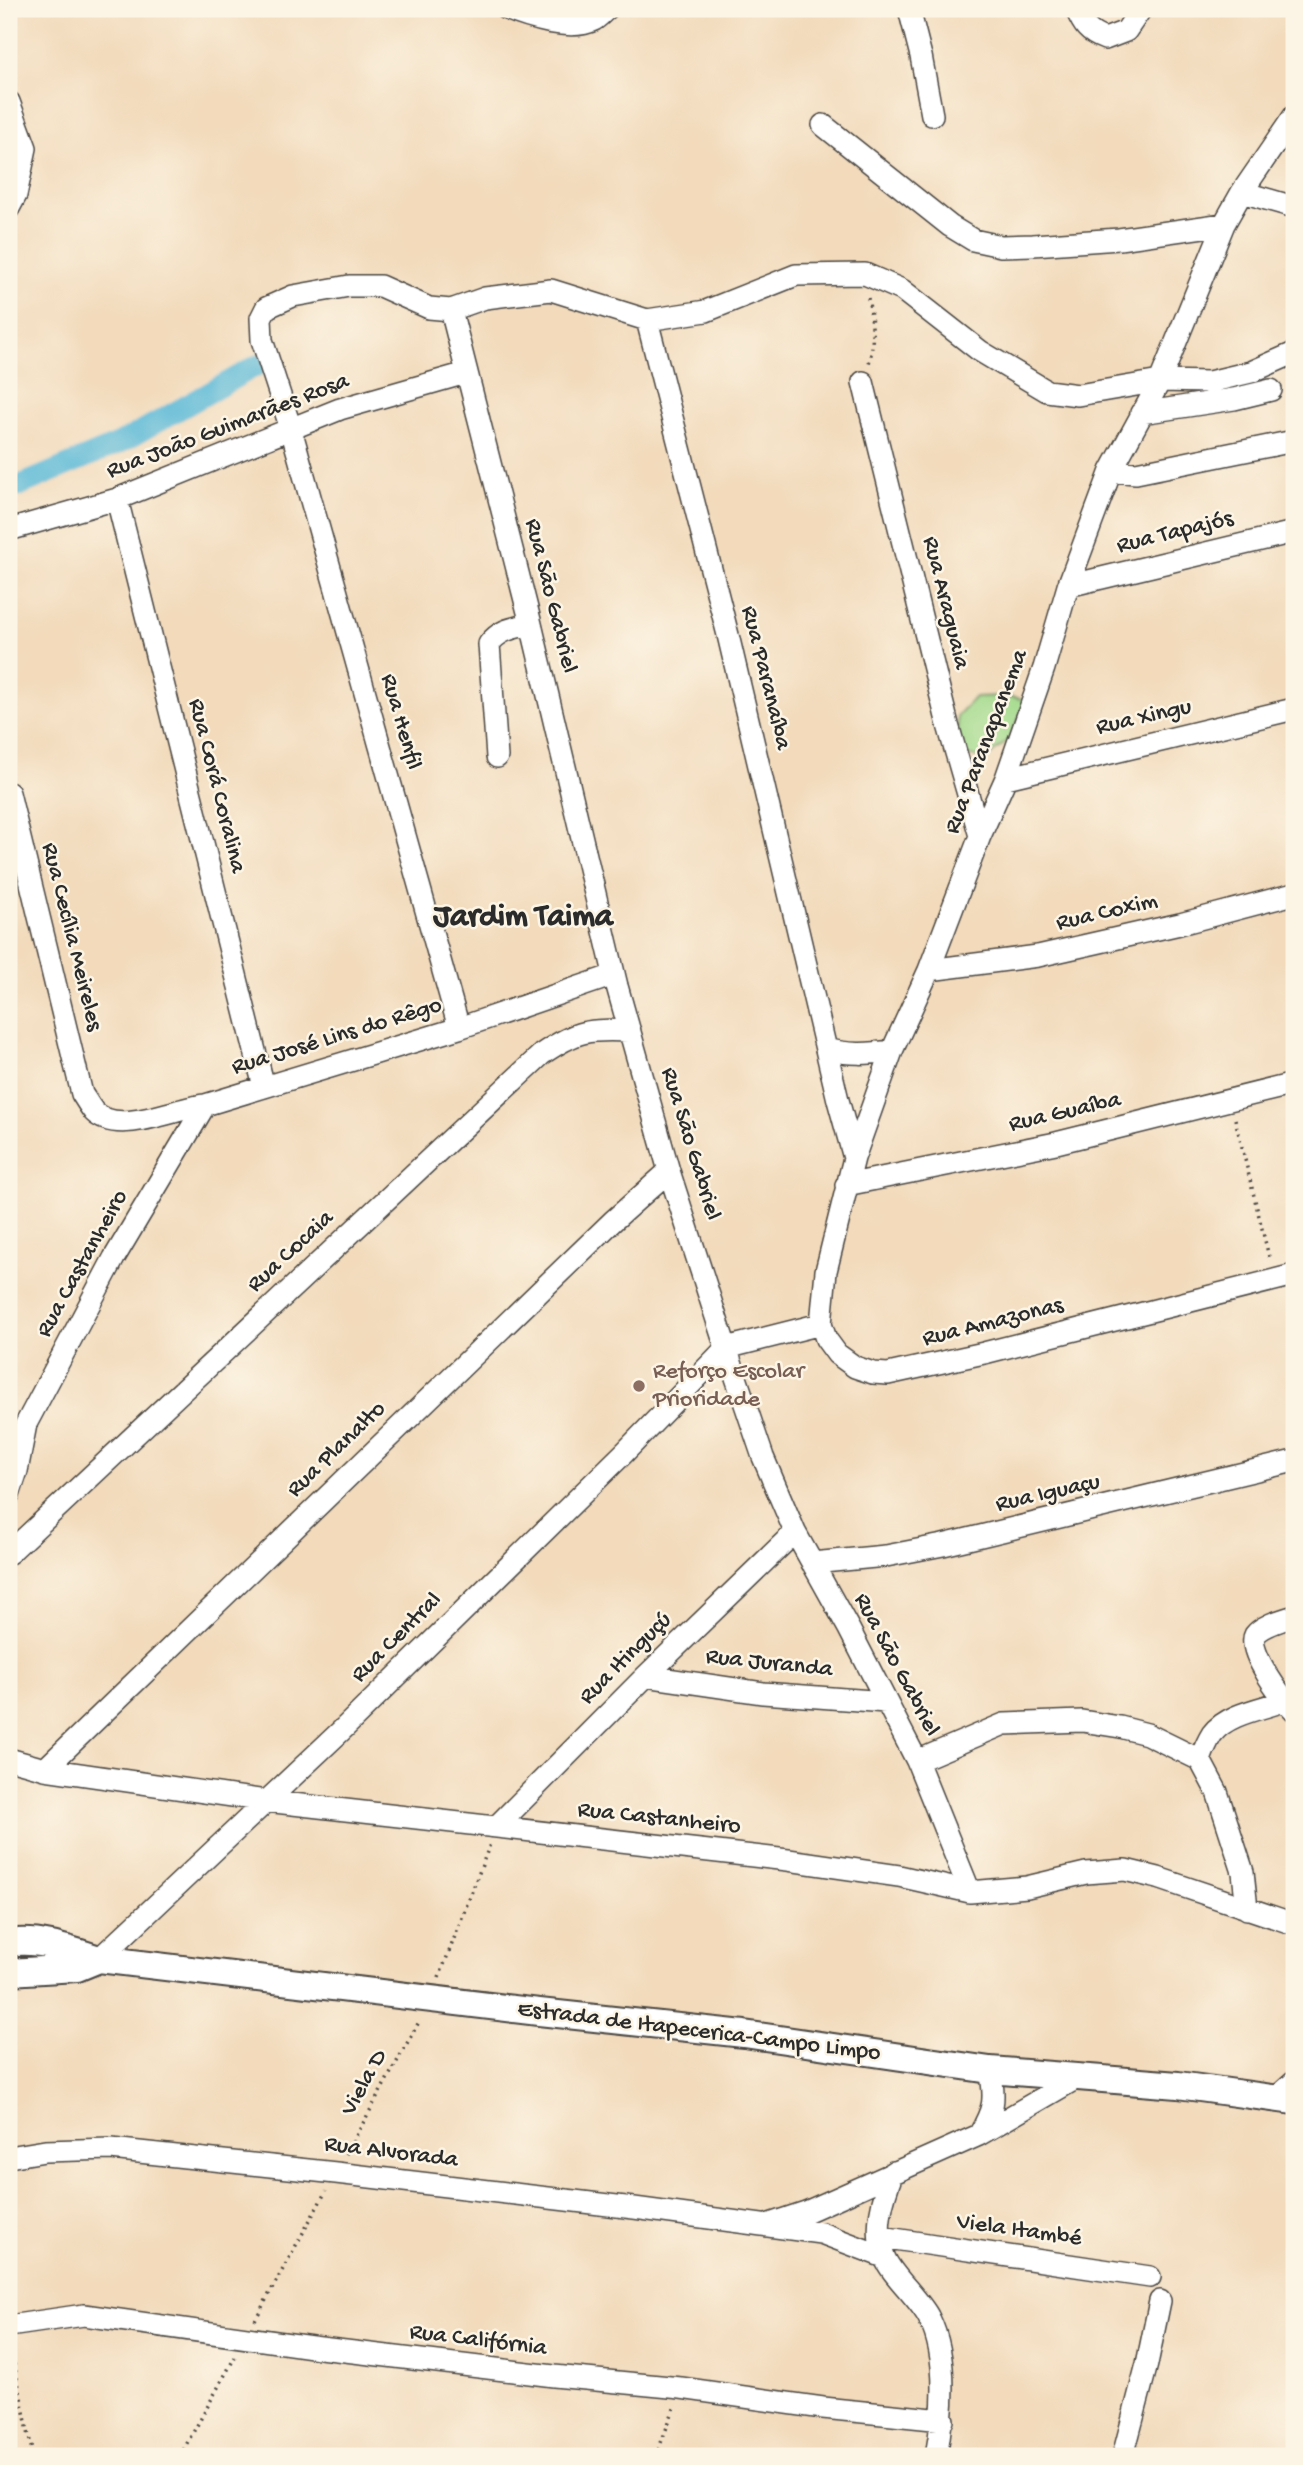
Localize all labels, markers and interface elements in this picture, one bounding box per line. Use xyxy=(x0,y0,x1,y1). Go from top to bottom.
street label: Rua João Guimarães Rosa xyxy=(103,367,354,487)
street label: Rua Tapajós xyxy=(1114,504,1237,561)
street label: Rua São Gabriel xyxy=(517,516,583,676)
street label: Rua Araguaia xyxy=(915,534,976,673)
street label: Rua Paranaíba xyxy=(733,603,797,754)
street label: Rua Paranapanema xyxy=(938,645,1036,838)
street label: Rua Henfil xyxy=(373,671,427,773)
street label: Rua Xingu xyxy=(1093,693,1195,743)
street label: Rua Corá Coralina xyxy=(180,696,252,877)
street label: Rua Cecília Meireles xyxy=(34,840,109,1035)
street label: Rua Coxim xyxy=(1053,887,1161,939)
district label: Jardim Taima xyxy=(432,899,615,937)
street label: Rua José Lins do Rêgo xyxy=(228,991,446,1083)
street label: Rua São Gabriel xyxy=(653,1064,727,1224)
street label: Rua Guaíba xyxy=(1006,1086,1124,1140)
street label: Rua Castanheiro xyxy=(31,1185,135,1343)
street label: Rua Cocaia xyxy=(241,1204,341,1300)
street label: Rua Amazonas xyxy=(920,1291,1067,1354)
place label: Reforço Escolar Prioridade xyxy=(652,1358,807,1415)
marker: Reforço Escolar Prioridade xyxy=(631,1378,647,1394)
street label: Rua Planalto xyxy=(281,1395,393,1505)
street label: Rua Iguaçu xyxy=(993,1468,1103,1520)
street label: Rua Central xyxy=(346,1587,448,1689)
street label: Rua São Gabriel xyxy=(846,1588,946,1742)
street label: Rua Itinguçú xyxy=(574,1607,678,1711)
street label: Rua Juranda xyxy=(704,1643,835,1685)
street label: Rua Castanheiro xyxy=(576,1796,742,1842)
street label: Estrada de Itapecerica-Campo Limpo xyxy=(516,1995,882,2069)
street label: Viela D xyxy=(335,2045,395,2122)
street label: Rua Alvorada xyxy=(322,2130,460,2176)
street label: Viela Itambé xyxy=(953,2208,1084,2254)
street label: Rua Califórnia xyxy=(408,2318,549,2364)

